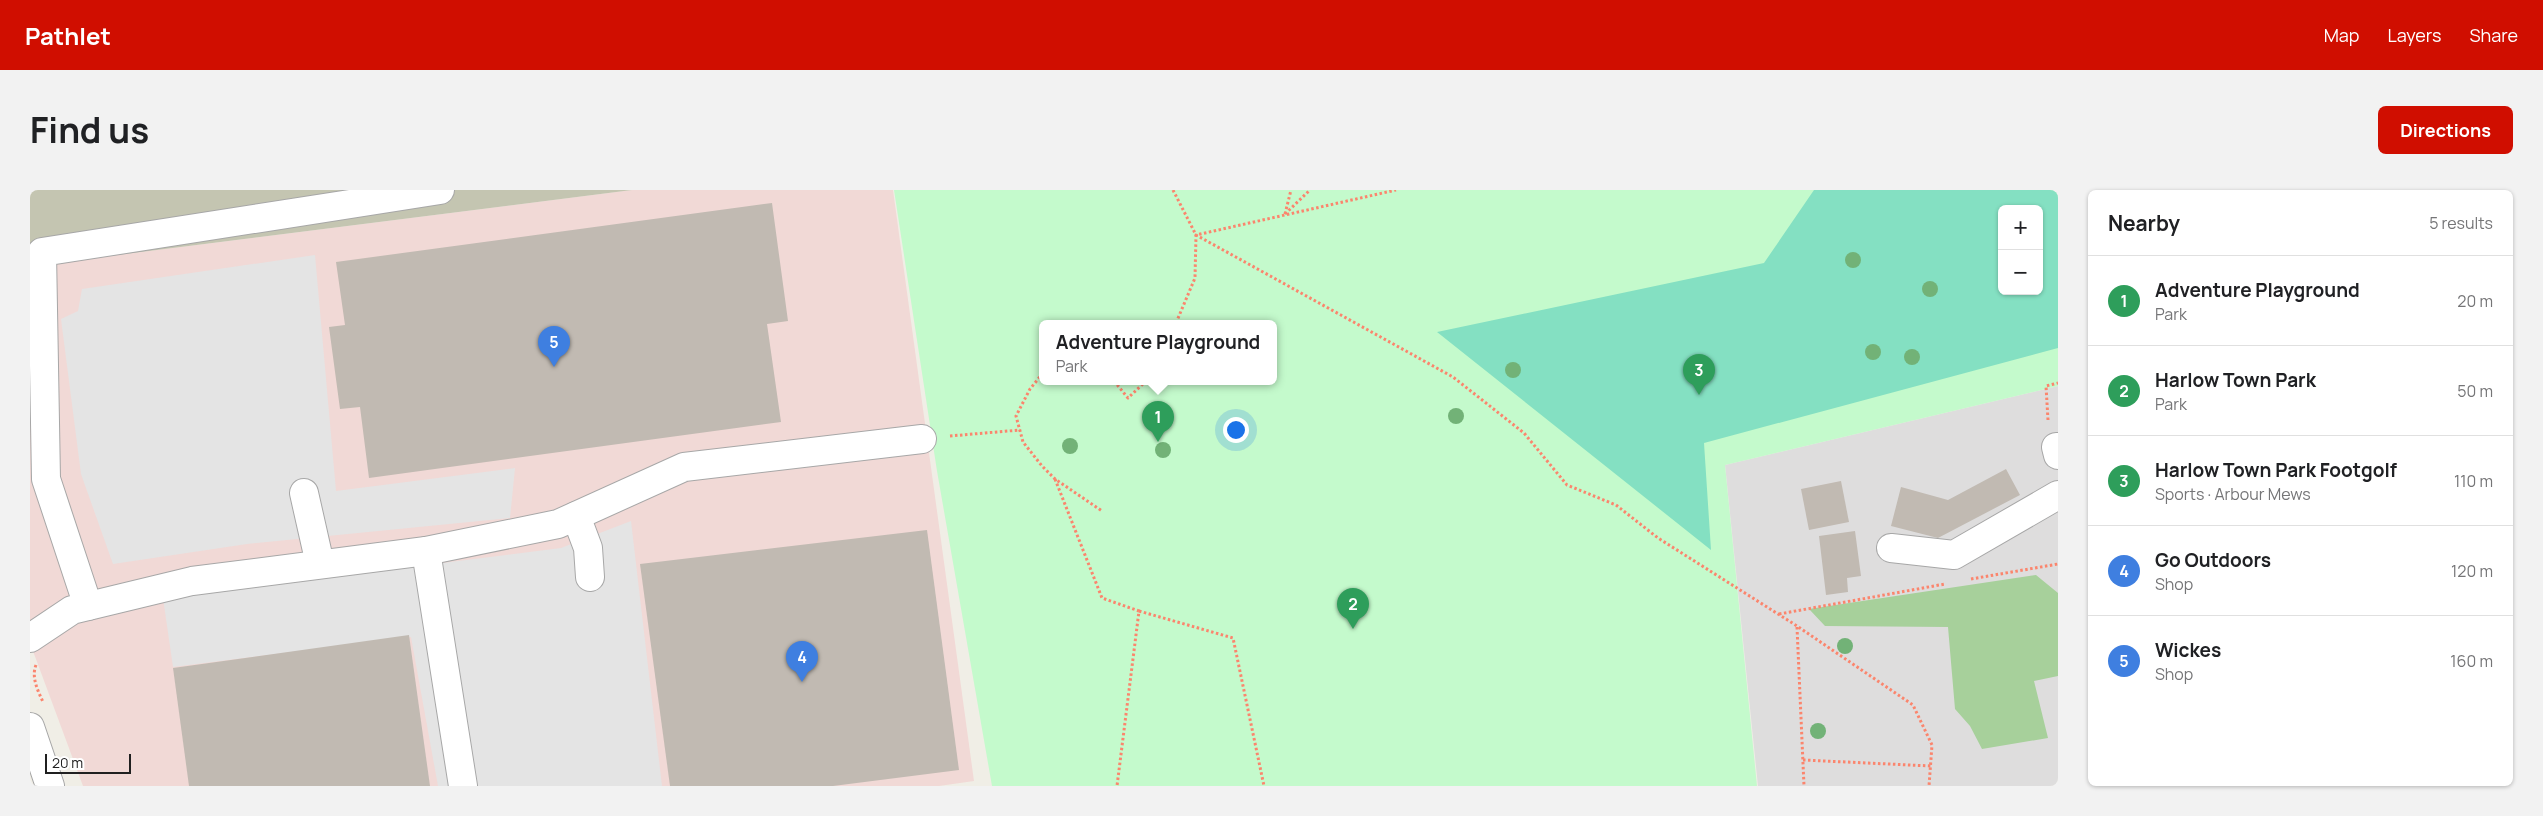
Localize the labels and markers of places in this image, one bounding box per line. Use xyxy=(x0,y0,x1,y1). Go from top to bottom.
pin: 5 xyxy=(538,326,570,367)
pin: 3 xyxy=(1683,354,1715,395)
pin: 1 xyxy=(1142,401,1174,442)
pin: 2 xyxy=(1337,588,1369,629)
pin: 4 xyxy=(786,641,818,682)

